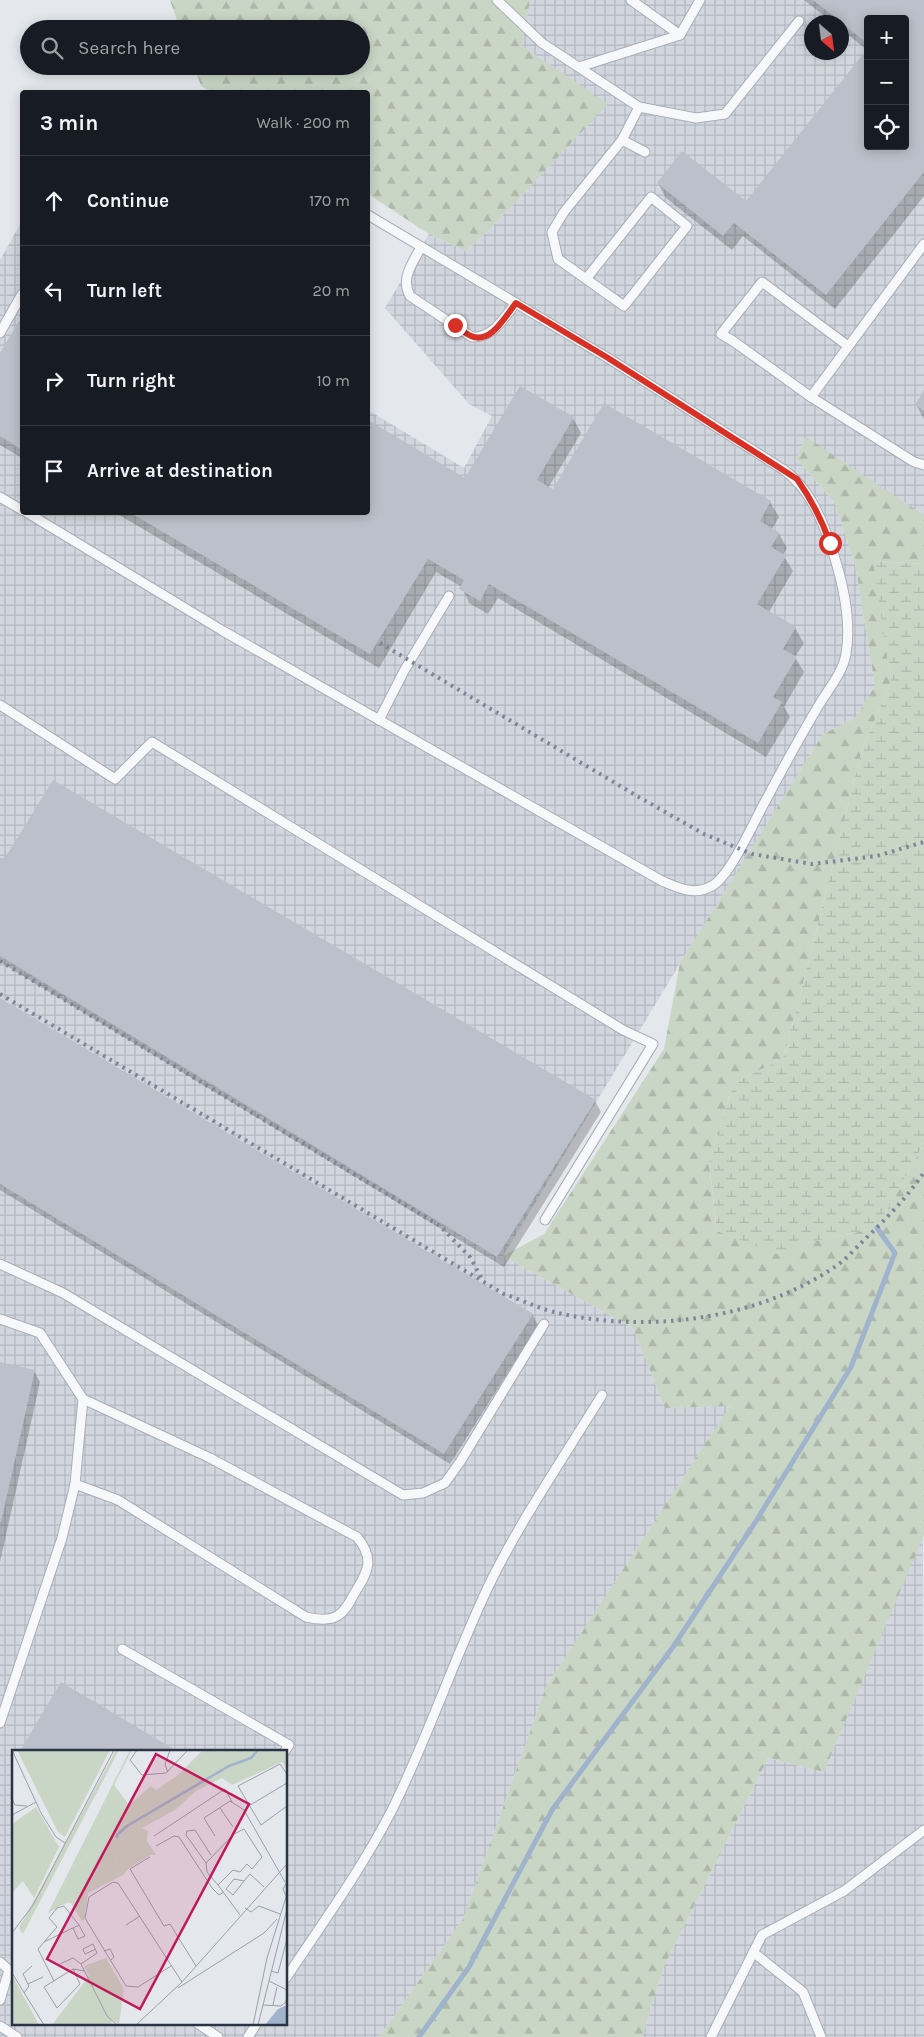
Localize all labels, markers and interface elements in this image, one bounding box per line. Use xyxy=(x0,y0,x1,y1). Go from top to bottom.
north arrow xyxy=(804,15,849,60)
map controls xyxy=(864,15,909,150)
button: + xyxy=(864,15,909,60)
search box xyxy=(20,20,370,75)
icon: search xyxy=(38,34,66,62)
text: Search here xyxy=(78,37,180,59)
button: − xyxy=(864,60,909,105)
button: locate xyxy=(864,105,909,150)
text: 3 min xyxy=(40,111,98,135)
text: Walk · 200 m xyxy=(256,113,350,132)
icon: ahead xyxy=(40,187,68,215)
text: Continue xyxy=(87,190,169,212)
text: 170 m xyxy=(309,191,350,210)
icon: left xyxy=(40,277,68,305)
text: Turn left xyxy=(87,280,162,302)
text: 20 m xyxy=(312,281,350,300)
route end xyxy=(444,314,467,337)
icon: right xyxy=(40,367,68,395)
text: Turn right xyxy=(87,370,176,392)
text: 10 m xyxy=(316,371,350,390)
icon: arrive xyxy=(40,457,68,485)
text: Arrive at destination xyxy=(87,460,273,482)
route start xyxy=(819,532,842,555)
inset map xyxy=(12,1750,288,2024)

